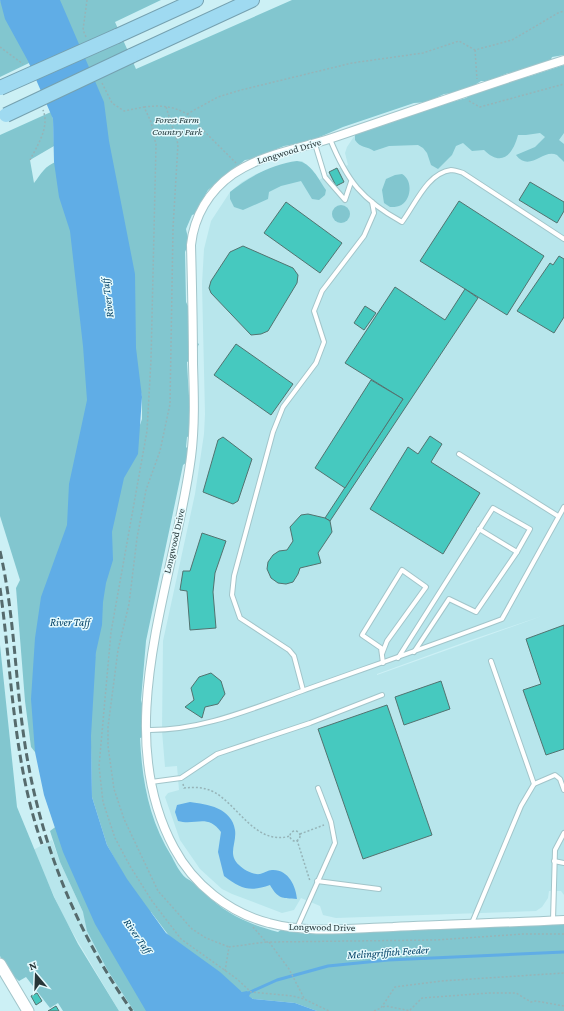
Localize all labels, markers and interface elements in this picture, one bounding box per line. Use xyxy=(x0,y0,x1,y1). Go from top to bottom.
park label: Forest Farm Country Park xyxy=(152,114,203,137)
street label: Longwood Drive xyxy=(256,136,323,166)
water label: River Taff xyxy=(98,275,116,319)
street label: Longwood Drive xyxy=(161,507,187,575)
water label: River Taff xyxy=(50,616,92,629)
water label: River Taff xyxy=(121,916,156,958)
street label: Longwood Drive xyxy=(289,921,356,933)
water label: Melingriffith Feeder xyxy=(346,943,430,962)
north arrow xyxy=(16,955,56,995)
text: N xyxy=(27,958,39,972)

